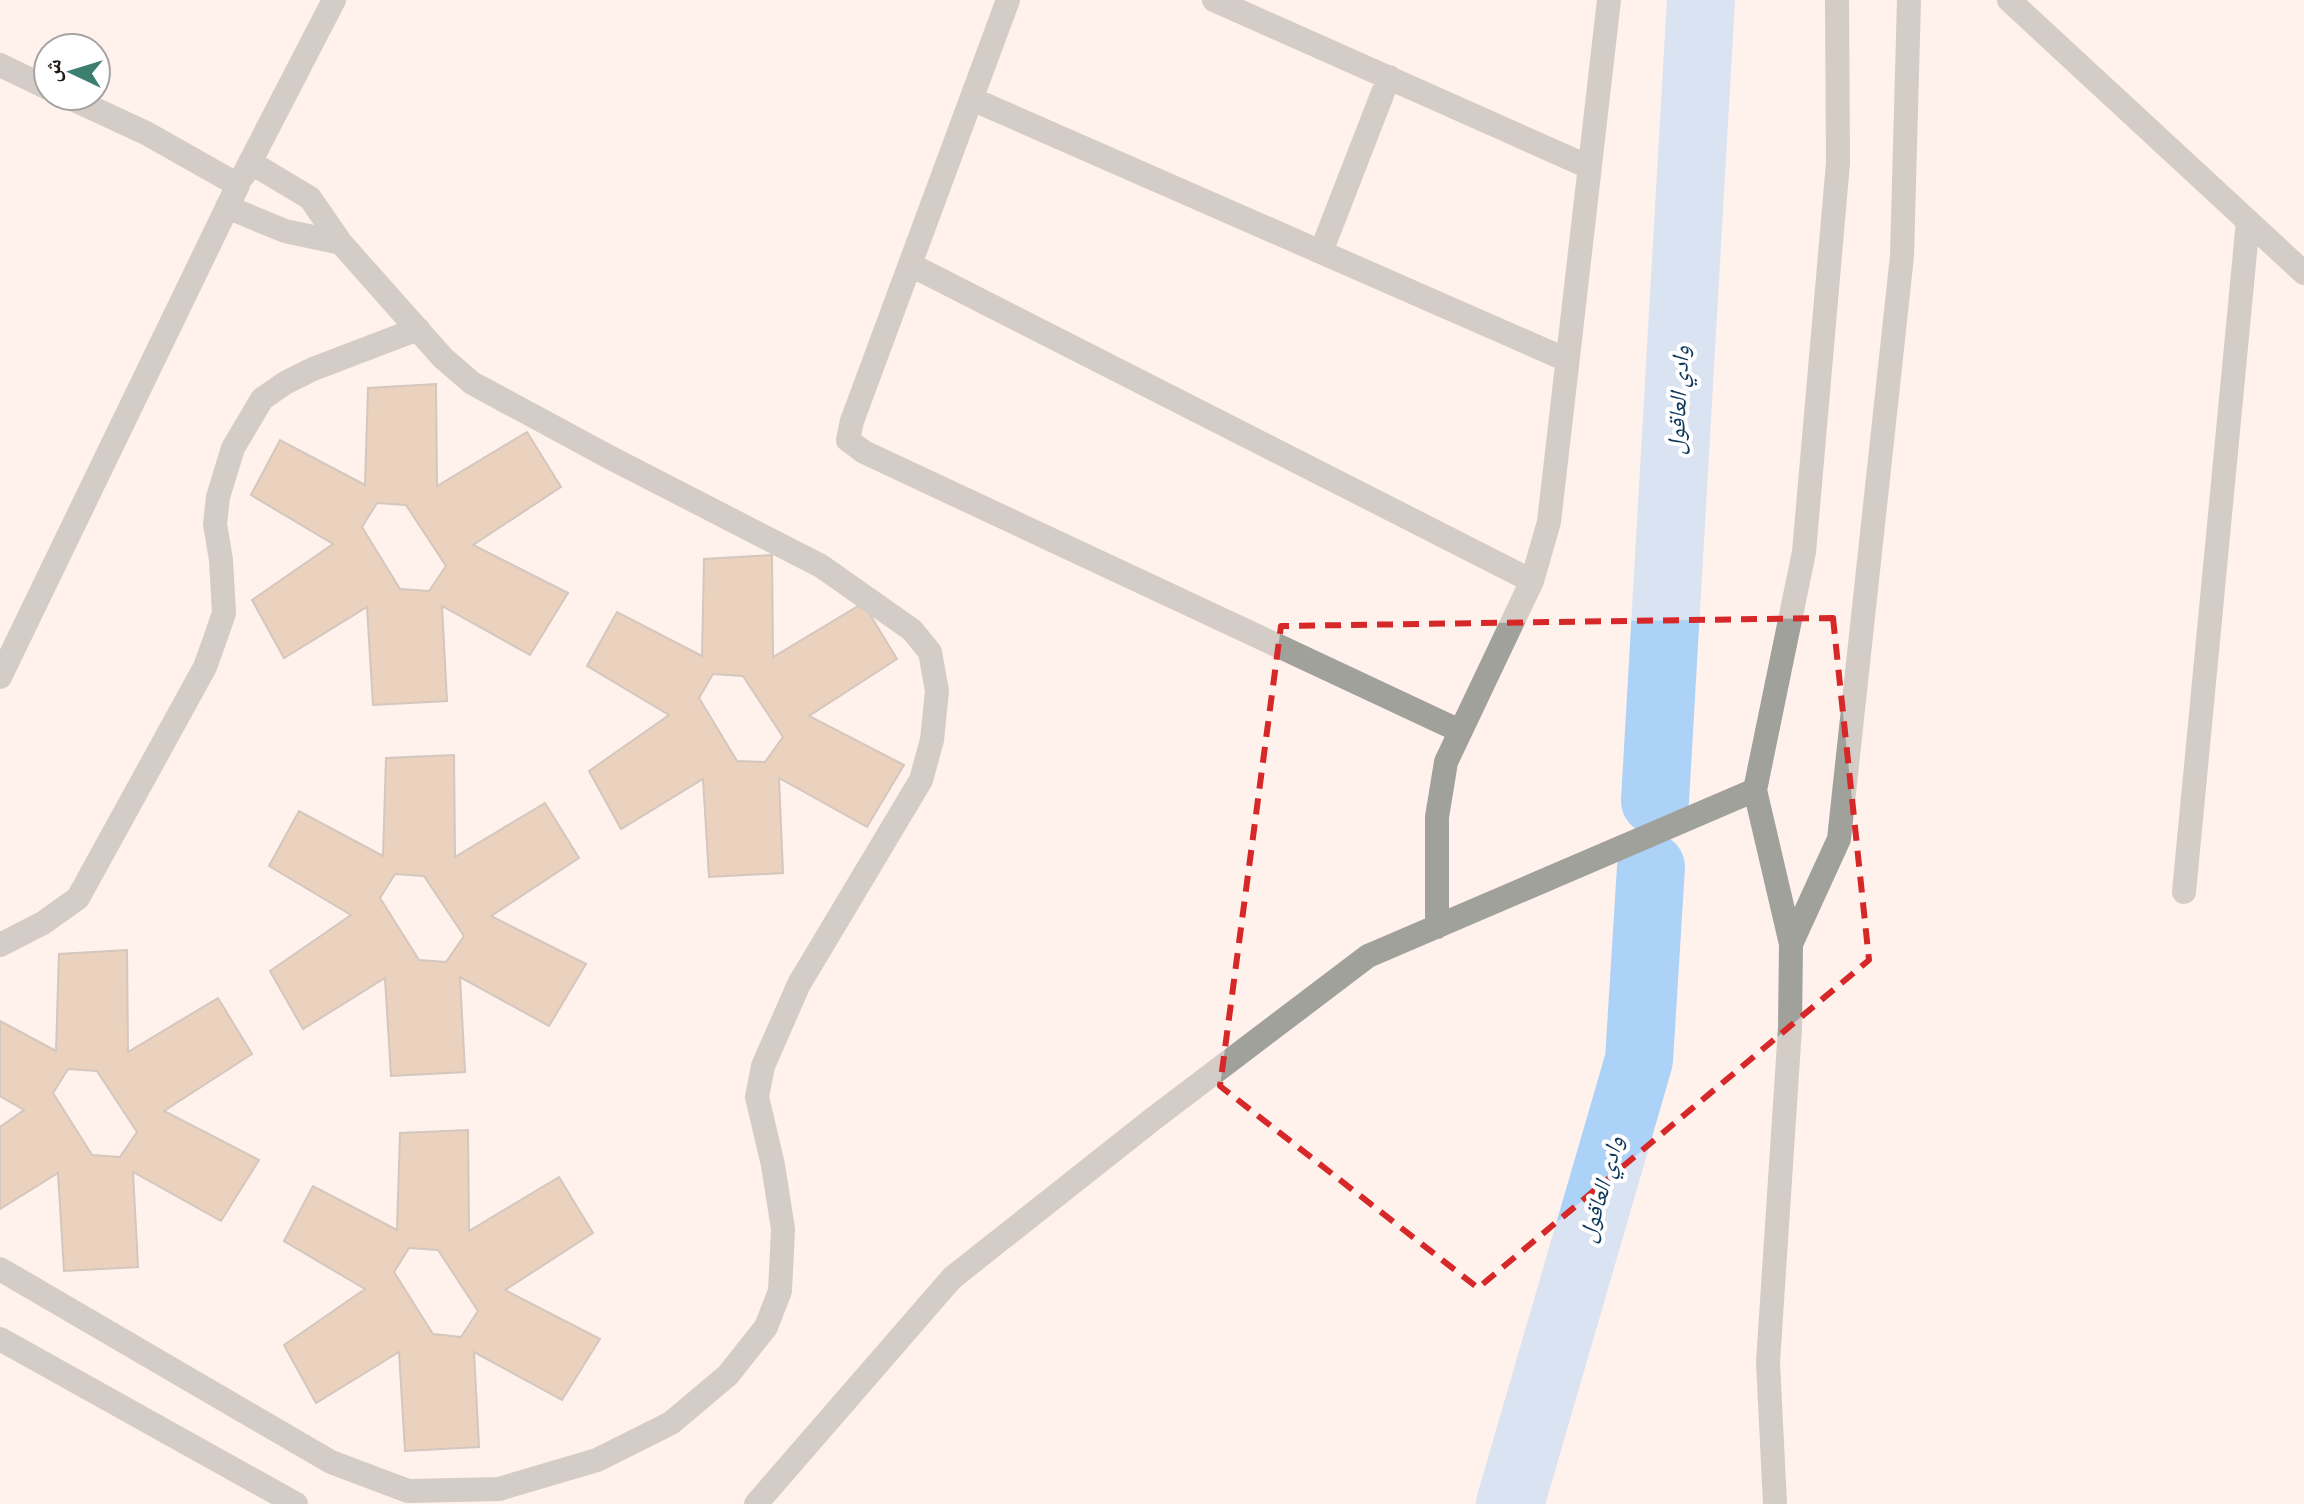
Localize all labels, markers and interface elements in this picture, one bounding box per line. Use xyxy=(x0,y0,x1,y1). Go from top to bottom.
north arrow xyxy=(32,32,112,112)
text: ش xyxy=(38,58,67,83)
water label: وادي العاقول xyxy=(1660,345,1700,455)
water label: وادي العاقول xyxy=(1572,1132,1634,1247)

